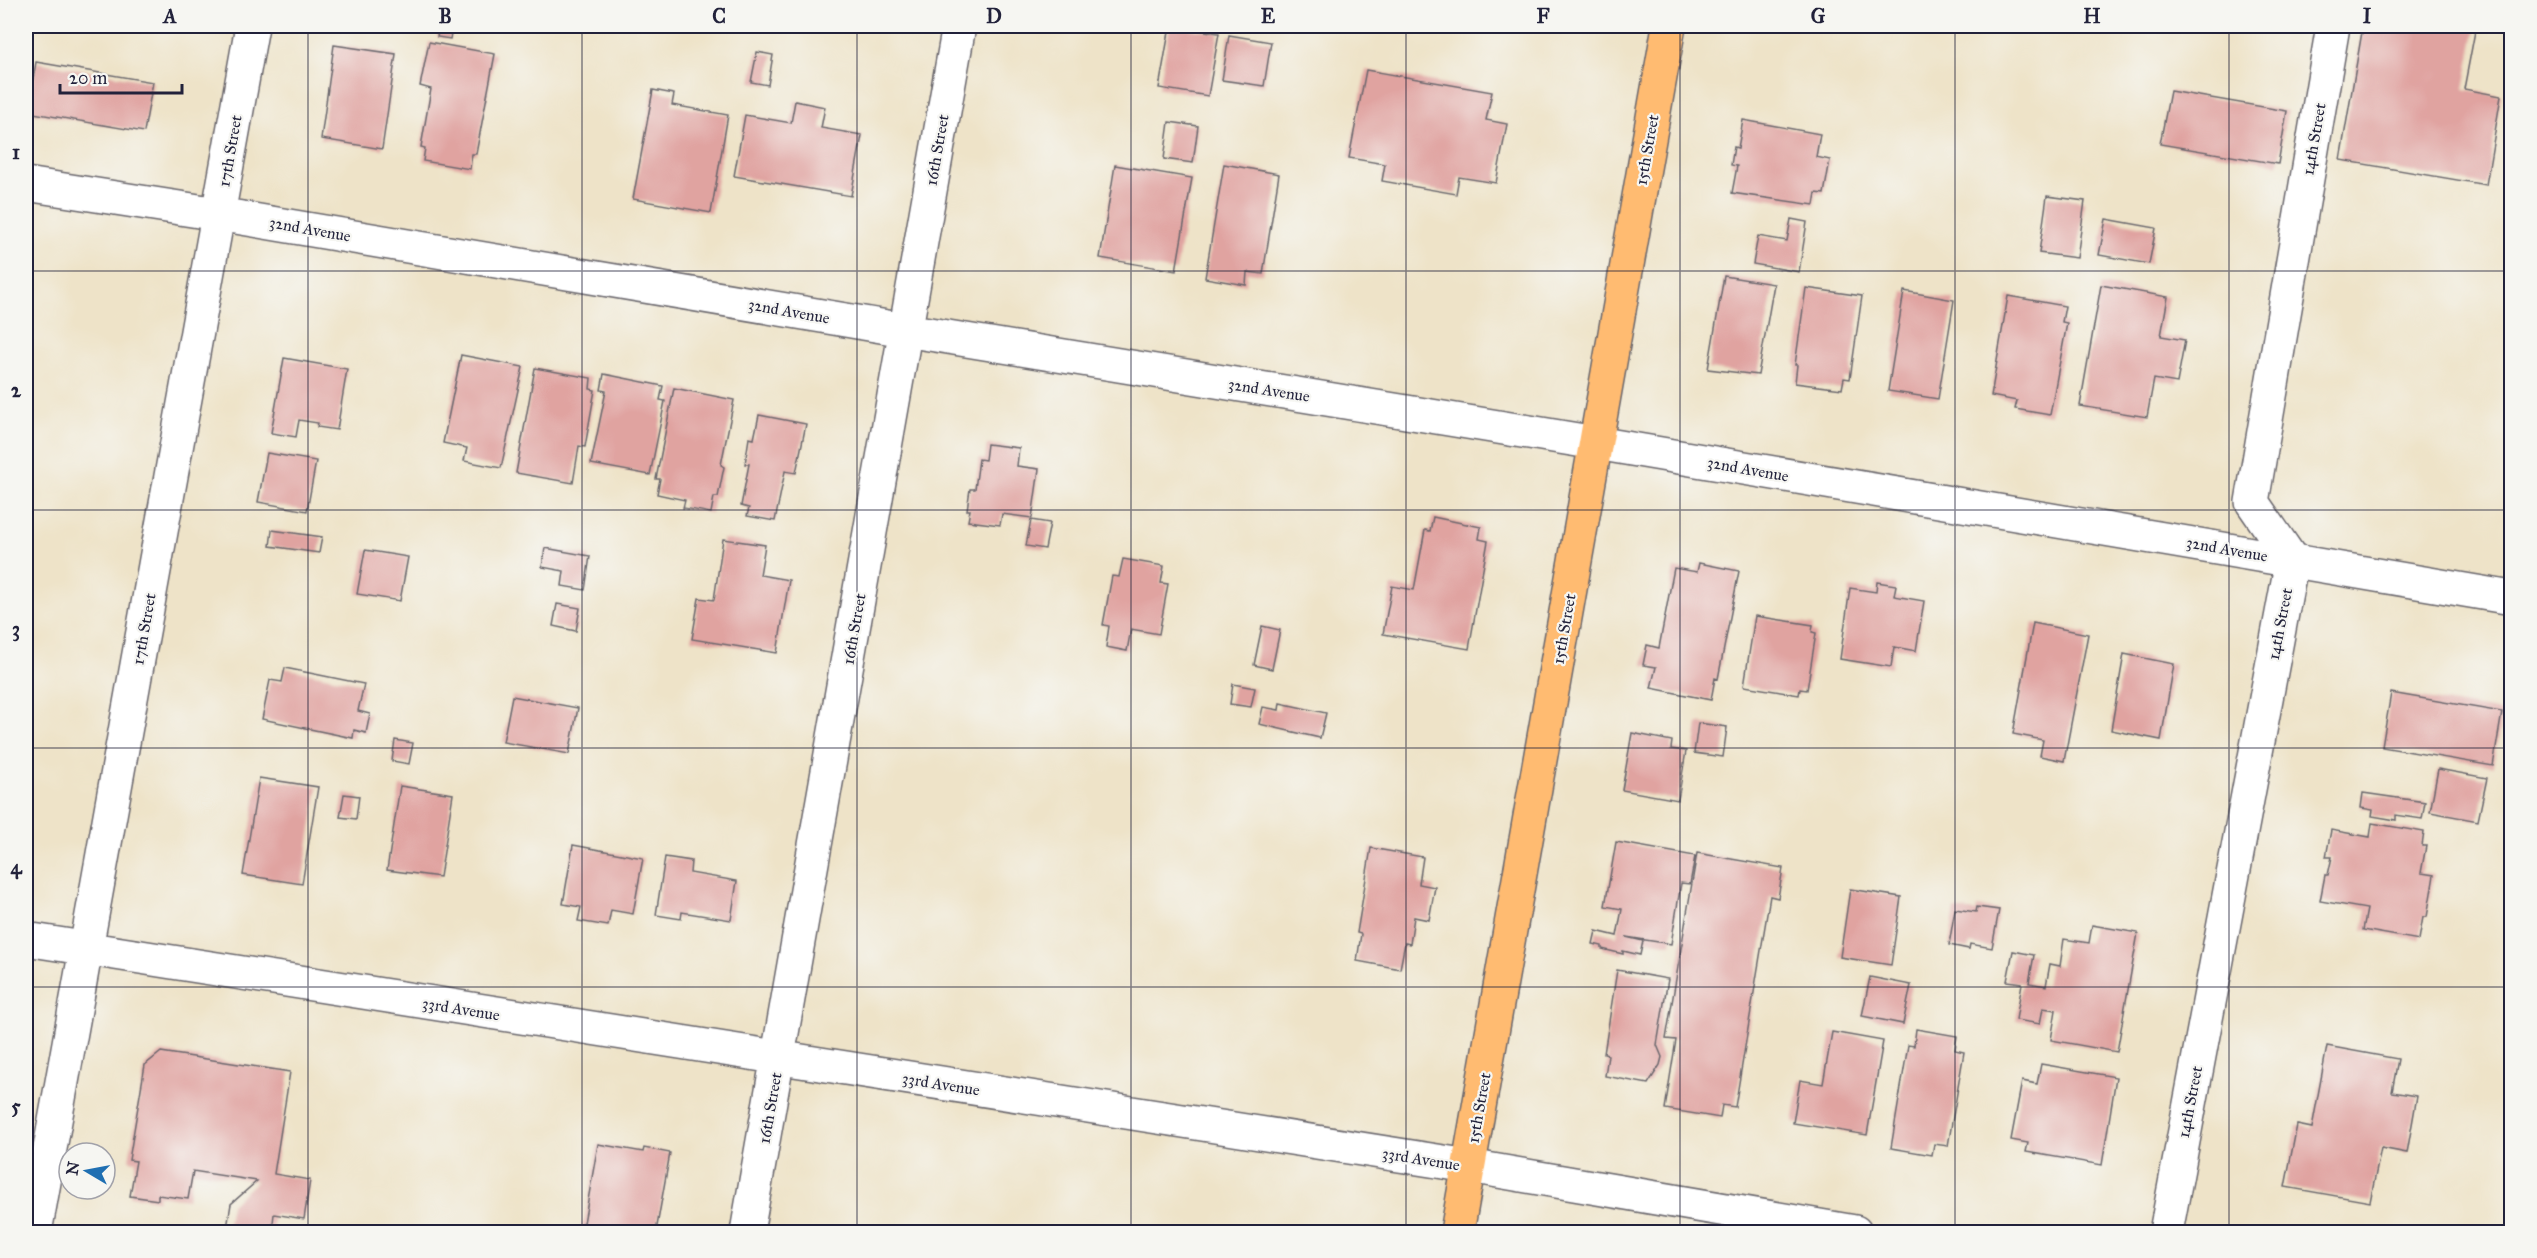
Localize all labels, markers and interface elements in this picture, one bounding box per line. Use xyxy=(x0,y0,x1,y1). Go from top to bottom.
text: A xyxy=(161,4,177,28)
text: B xyxy=(438,4,452,28)
text: C xyxy=(712,4,726,28)
text: D xyxy=(986,4,1002,28)
text: E xyxy=(1261,4,1276,28)
text: F xyxy=(1536,4,1550,28)
text: G xyxy=(1811,4,1826,28)
text: H xyxy=(2083,4,2101,28)
text: I xyxy=(2363,4,2372,28)
scale bar xyxy=(60,57,182,95)
text: 20 m xyxy=(69,67,107,89)
street label: 14th Street xyxy=(2298,101,2330,177)
street label: 16th Street xyxy=(921,112,953,187)
street label: 17th Street xyxy=(214,113,246,188)
street label: 15th Street xyxy=(1631,113,1663,187)
text: 1 xyxy=(12,140,20,164)
street label: 32nd Avenue xyxy=(268,212,353,246)
street label: 32nd Avenue xyxy=(747,294,832,328)
street label: 32nd Avenue xyxy=(1227,374,1312,406)
text: 2 xyxy=(11,378,22,402)
street label: 32nd Avenue xyxy=(1706,452,1791,486)
street label: 32nd Avenue xyxy=(2185,532,2270,566)
street label: 14th Street xyxy=(2264,586,2296,662)
street label: 17th Street xyxy=(128,591,160,666)
street label: 16th Street xyxy=(838,591,870,666)
street label: 15th Street xyxy=(1548,592,1580,666)
text: 3 xyxy=(12,617,20,642)
text: 4 xyxy=(10,855,22,880)
street label: 33rd Avenue xyxy=(421,993,501,1025)
street label: 14th Street xyxy=(2174,1064,2206,1140)
street label: 33rd Avenue xyxy=(901,1068,981,1100)
street label: 16th Street xyxy=(754,1070,786,1145)
street label: 15th Street xyxy=(1463,1071,1495,1145)
text: 5 xyxy=(11,1094,21,1118)
north arrow xyxy=(57,1141,117,1201)
street label: 33rd Avenue xyxy=(1381,1143,1461,1175)
text: N xyxy=(62,1160,83,1177)

